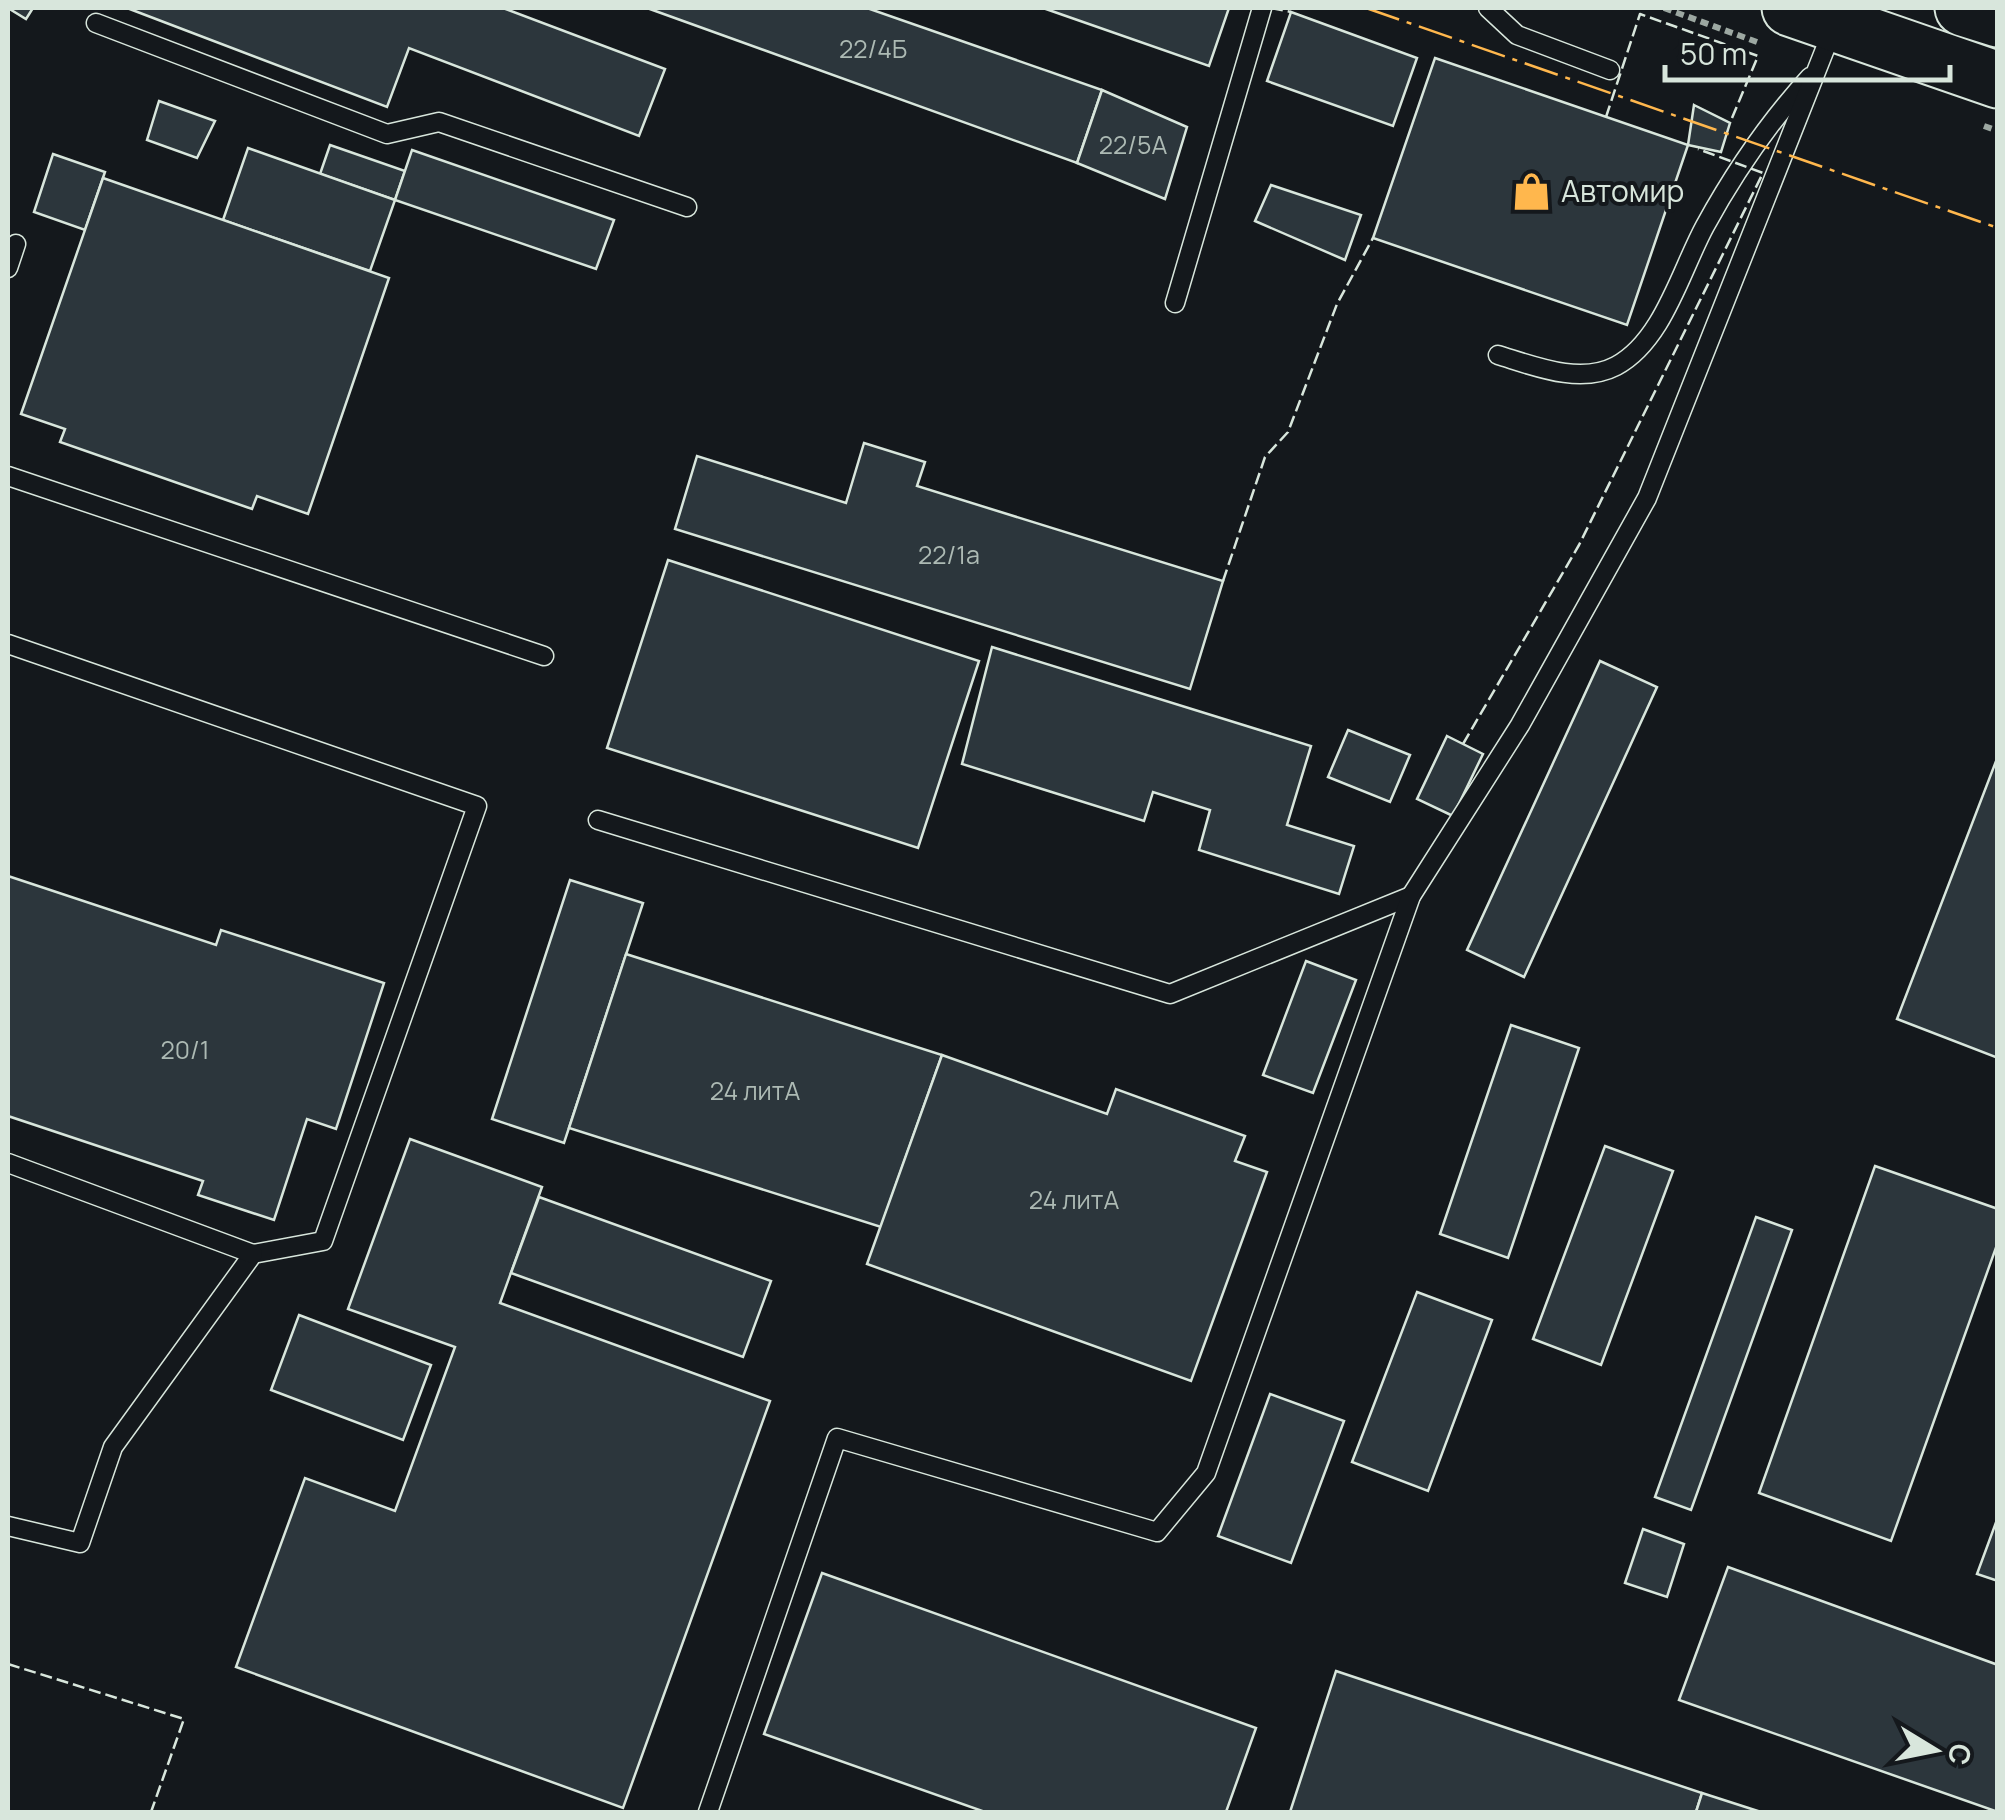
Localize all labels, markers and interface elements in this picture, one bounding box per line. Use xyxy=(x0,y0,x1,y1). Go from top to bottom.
scale bar xyxy=(1665,20,1950,82)
house number: 22/4Б xyxy=(839,31,907,66)
text: 50 m xyxy=(1680,33,1747,74)
house number: 22/5А xyxy=(1099,127,1167,162)
place label: Автомир xyxy=(1561,170,1684,211)
shop icon: Автомир xyxy=(1510,171,1552,213)
house number: 22/1а xyxy=(918,537,980,572)
house number: 20/1 xyxy=(161,1032,209,1067)
house number: 24 литА xyxy=(710,1073,800,1108)
house number: 24 литА xyxy=(1029,1182,1119,1217)
north arrow xyxy=(1885,1700,1985,1800)
text: С xyxy=(1940,1741,1981,1768)

